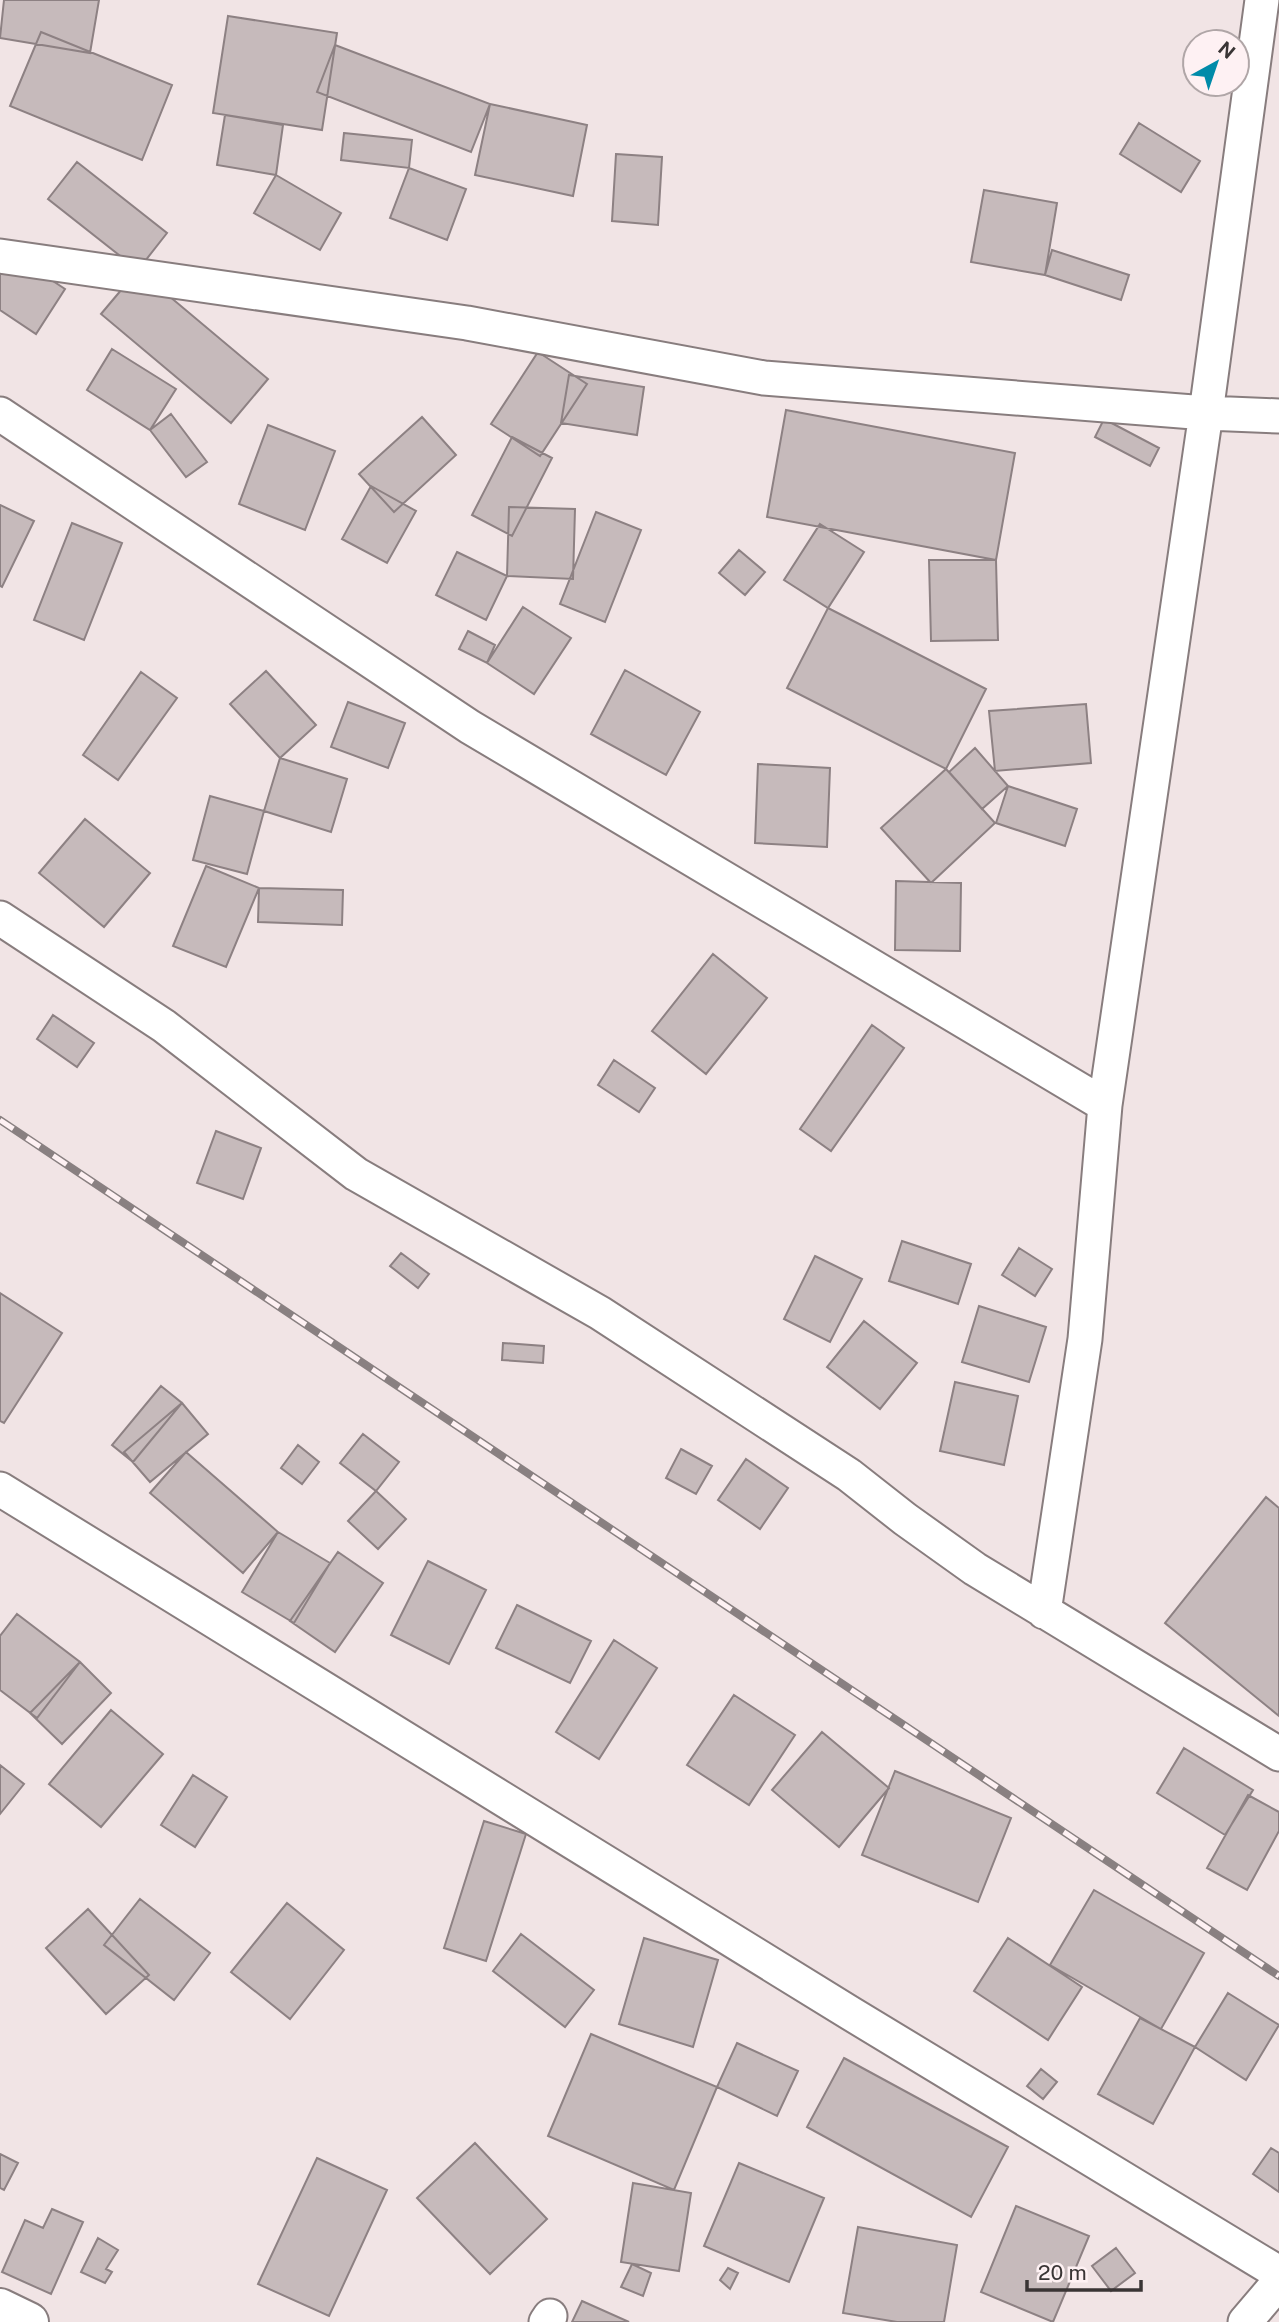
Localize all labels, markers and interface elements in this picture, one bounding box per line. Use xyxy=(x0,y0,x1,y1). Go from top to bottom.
north arrow xyxy=(1181,28,1251,98)
text: N xyxy=(1214,37,1240,63)
scale bar xyxy=(1027,2248,1141,2292)
text: 20 m xyxy=(1038,2260,1087,2285)

